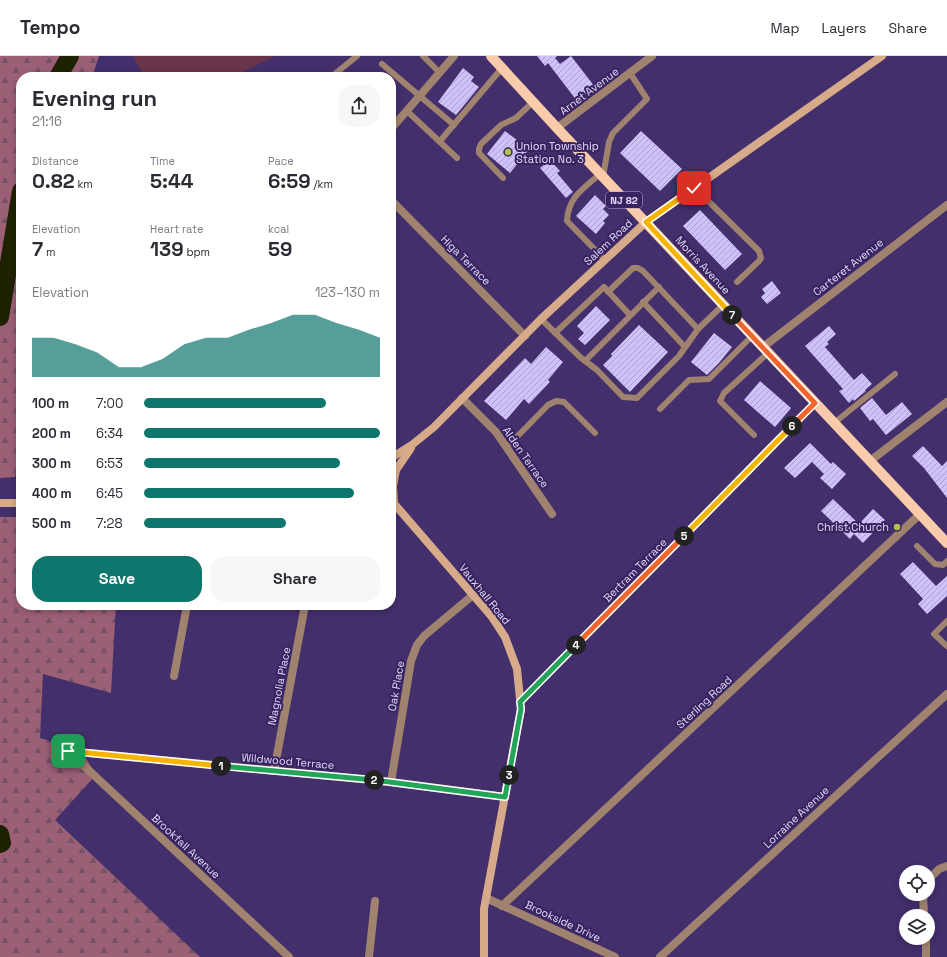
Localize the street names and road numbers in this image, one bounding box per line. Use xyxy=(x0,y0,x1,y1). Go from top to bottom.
street label: Arnet Avenue xyxy=(557,64,621,118)
road number: NJ 82 xyxy=(606,192,642,208)
street label: Salem Road xyxy=(581,216,635,268)
street label: Higa Terrace xyxy=(438,232,494,288)
street label: Morris Avenue xyxy=(672,233,734,297)
street label: Carteret Avenue xyxy=(810,235,886,299)
street label: Alden Terrace xyxy=(500,424,552,490)
street label: Bertram Terrace xyxy=(600,535,670,605)
street label: Vauxhall Road xyxy=(456,561,514,627)
street label: Magnolia Place xyxy=(265,646,293,726)
street label: Oak Place xyxy=(385,660,407,712)
street label: Sterling Road xyxy=(673,673,735,731)
street label: Wildwood Terrace xyxy=(241,750,335,772)
street label: Lorraine Avenue xyxy=(760,783,832,851)
street label: Brookfall Avenue xyxy=(149,811,223,881)
street label: Brookside Drive xyxy=(523,897,603,945)

